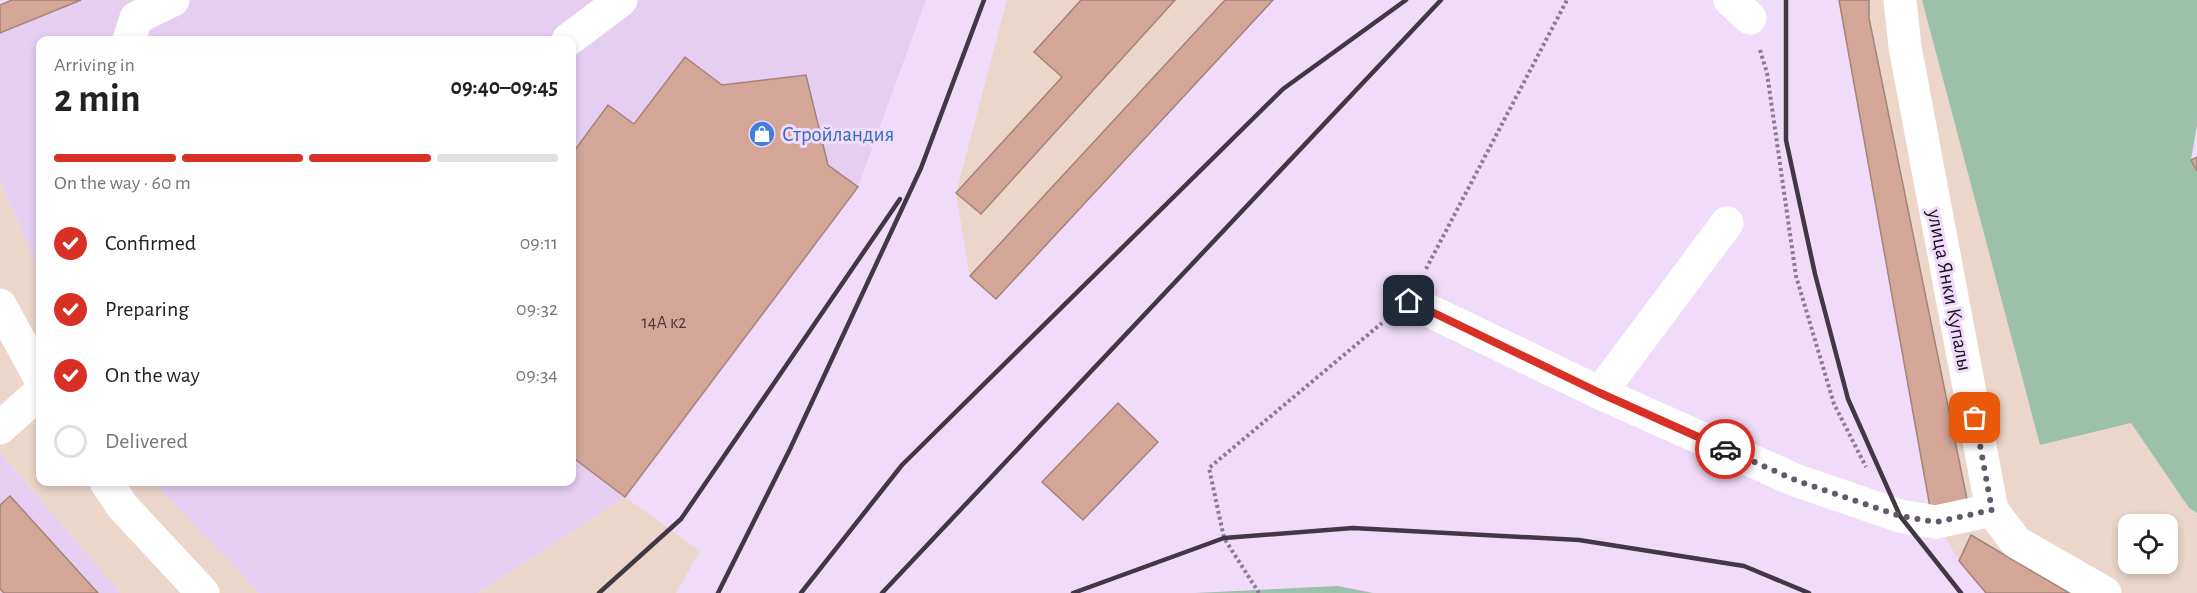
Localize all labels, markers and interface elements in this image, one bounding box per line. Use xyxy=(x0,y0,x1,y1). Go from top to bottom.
text: Arriving in xyxy=(54,55,135,75)
text: 09:40–09:45 xyxy=(451,76,558,98)
text: 2 min xyxy=(54,80,141,119)
shop icon: Стройландия xyxy=(747,119,777,149)
place label: Стройландия xyxy=(782,124,894,145)
text: On the way · 60 m xyxy=(54,173,191,193)
street label: улица Янки Купалы xyxy=(1923,206,1975,373)
icon: check xyxy=(54,227,87,260)
text: Confirmed xyxy=(105,232,196,254)
text: 09:11 xyxy=(520,233,558,253)
pin xyxy=(1383,275,1434,326)
icon: home xyxy=(1392,284,1425,317)
icon: check xyxy=(54,293,87,326)
text: Preparing xyxy=(105,298,189,320)
text: 09:32 xyxy=(516,299,558,319)
house number: 14А к2 xyxy=(642,314,686,332)
icon: check xyxy=(54,359,87,392)
text: On the way xyxy=(105,364,200,386)
text: 09:34 xyxy=(516,365,558,385)
pin xyxy=(1949,392,2000,443)
icon: bag xyxy=(1958,401,1991,434)
courier xyxy=(1695,419,1755,479)
text: Delivered xyxy=(105,430,188,452)
icon: car xyxy=(1709,433,1742,466)
map controls xyxy=(2118,514,2178,574)
button: locate xyxy=(2118,514,2178,574)

